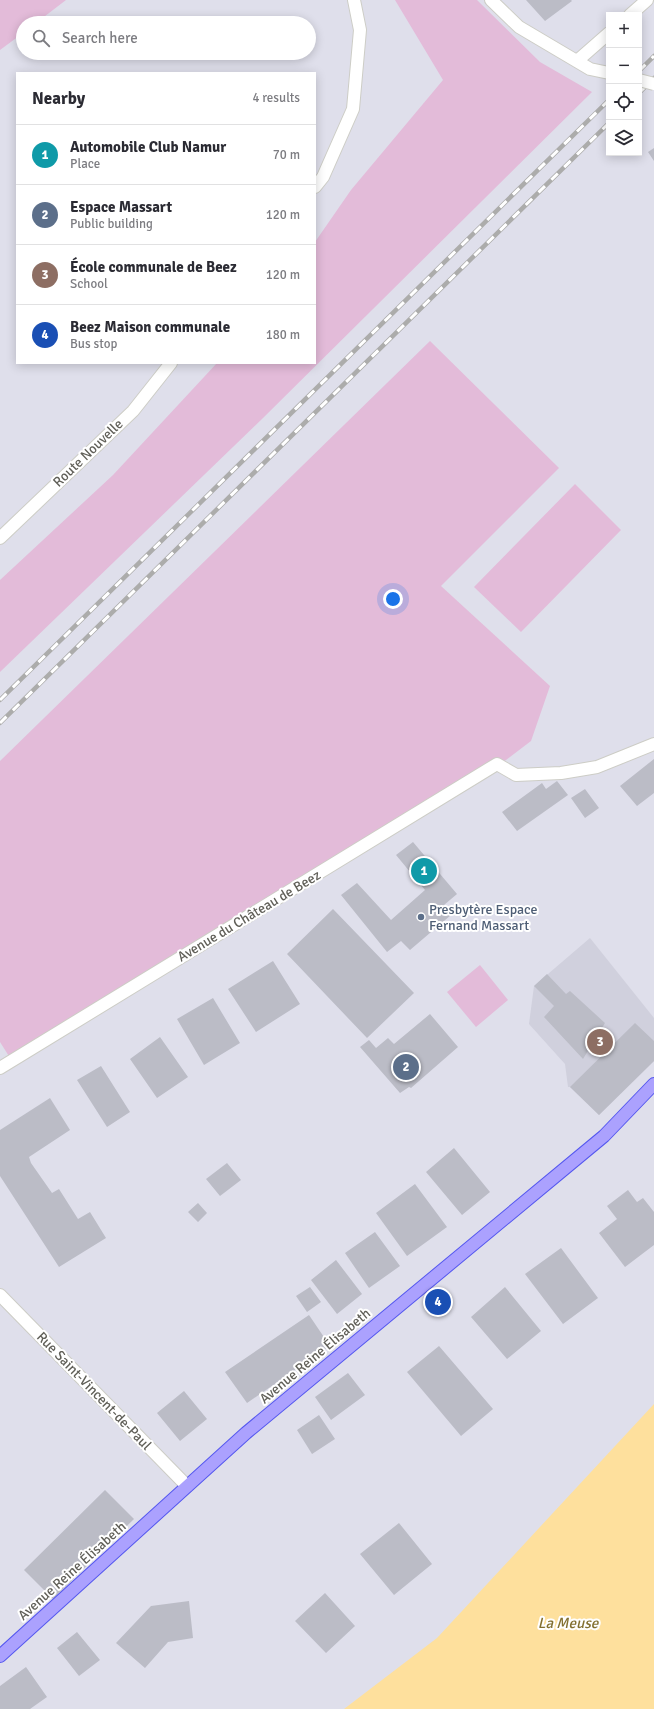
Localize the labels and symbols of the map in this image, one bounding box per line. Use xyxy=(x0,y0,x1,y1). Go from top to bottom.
street label: Route Nouvelle xyxy=(50,415,126,491)
your location xyxy=(383,589,403,609)
pin: 1 xyxy=(411,856,437,886)
street label: Avenue du Château de Beez xyxy=(174,867,324,965)
place label: Presbytère Espace Fernand Massart xyxy=(429,901,538,934)
marker: Presbytère Espace Fernand Massart xyxy=(416,912,426,922)
pin: 3 xyxy=(587,1027,613,1057)
pin: 2 xyxy=(393,1052,419,1082)
pin: 4 xyxy=(425,1287,451,1317)
street label: Avenue Reine Élisabeth xyxy=(256,1305,374,1407)
street label: Rue Saint-Vincent-de-Paul xyxy=(33,1328,155,1454)
street label: Avenue Reine Élisabeth xyxy=(14,1518,130,1624)
water label: La Meuse xyxy=(538,1614,600,1632)

